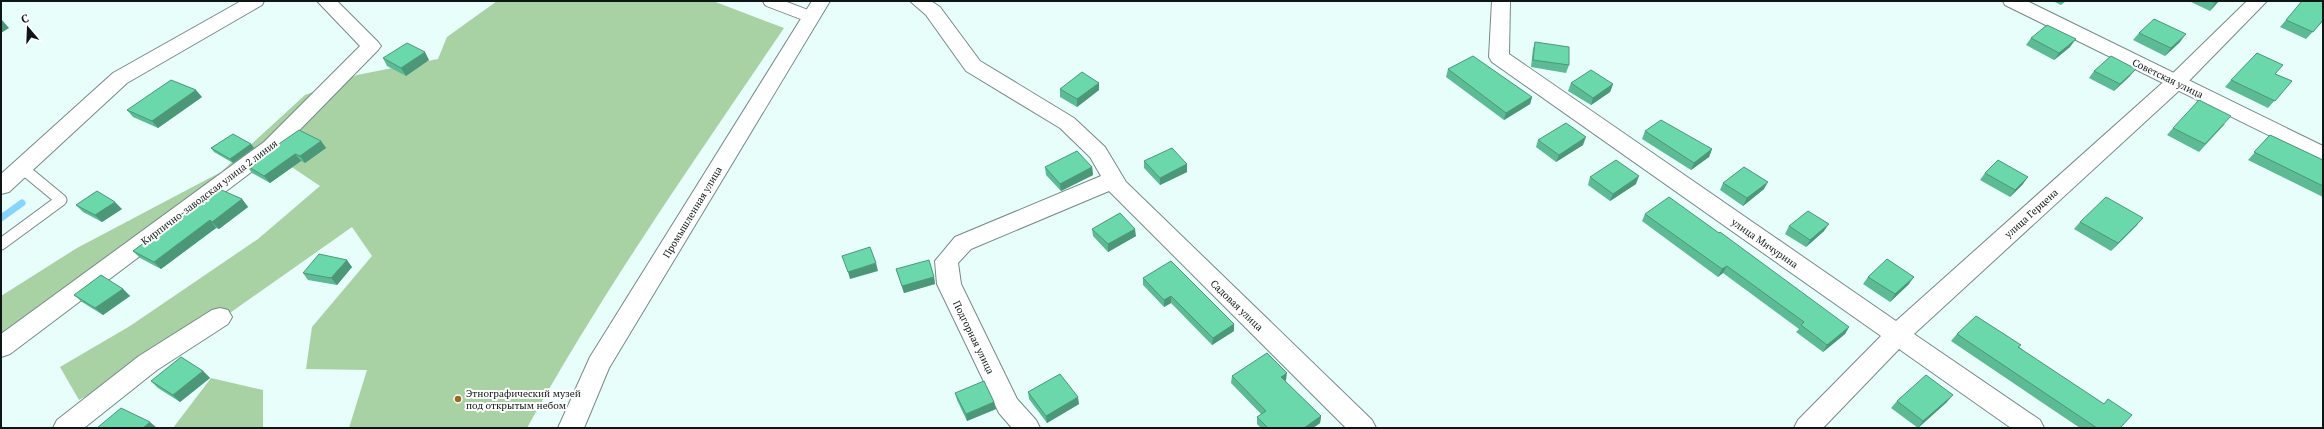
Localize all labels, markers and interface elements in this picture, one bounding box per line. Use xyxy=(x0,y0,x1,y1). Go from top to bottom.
north arrow xyxy=(8,8,48,48)
text: С xyxy=(19,11,30,26)
street label: Советская улица xyxy=(2130,56,2205,101)
street label: Кирпично-заводская улица 2 линия xyxy=(138,137,280,248)
street label: Промышленная улица xyxy=(660,164,725,260)
street label: улица Герцена xyxy=(2001,186,2061,241)
street label: улица Мичурина xyxy=(1728,215,1801,271)
street label: Садовая улица xyxy=(1208,277,1266,334)
street label: Подгорная улица xyxy=(950,298,997,376)
place label: Этнографический музей под открытым небом xyxy=(466,387,581,412)
marker: Этнографический музей под открытым небом xyxy=(453,394,463,404)

